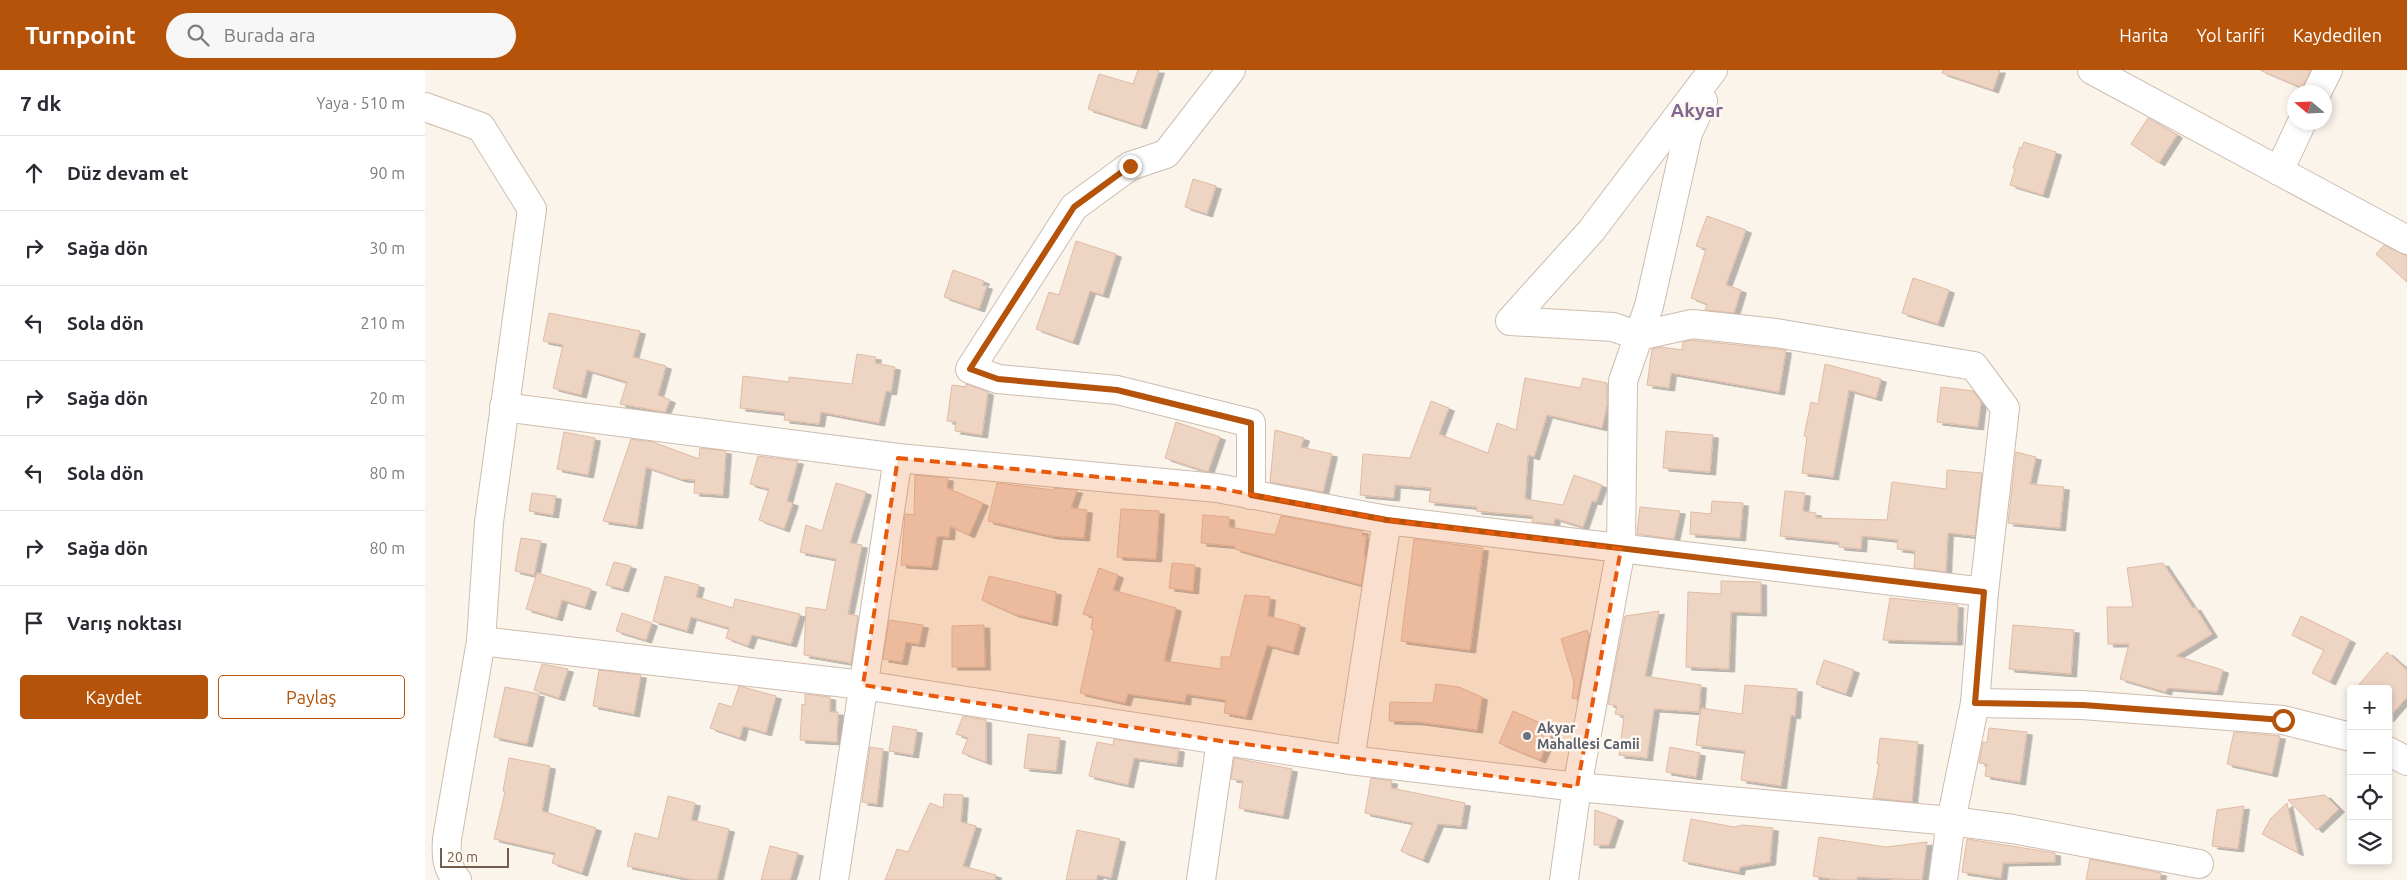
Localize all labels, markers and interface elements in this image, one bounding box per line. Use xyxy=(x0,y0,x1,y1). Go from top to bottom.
search box xyxy=(166,13,516,58)
icon: search xyxy=(184,21,212,49)
text: Turnpoint xyxy=(25,22,136,49)
text: Burada ara xyxy=(224,24,316,46)
text: Harita xyxy=(2119,25,2168,45)
text: Yol tarifi xyxy=(2196,25,2265,45)
text: Kaydedilen xyxy=(2293,25,2382,45)
north arrow xyxy=(2287,85,2332,130)
text: 7 dk xyxy=(20,91,61,115)
text: Yaya · 510 m xyxy=(316,94,405,112)
district label: Akyar xyxy=(1671,99,1723,121)
route end xyxy=(1119,155,1142,178)
icon: ahead xyxy=(20,159,48,187)
text: Düz devam et xyxy=(67,162,188,184)
text: 90 m xyxy=(369,164,405,182)
icon: right xyxy=(20,234,48,262)
text: Sağa dön xyxy=(67,237,148,259)
text: 30 m xyxy=(369,239,405,257)
icon: left xyxy=(20,309,48,337)
text: Sola dön xyxy=(67,312,144,334)
text: 210 m xyxy=(360,314,405,332)
icon: right xyxy=(20,384,48,412)
text: Sağa dön xyxy=(67,387,148,409)
text: 20 m xyxy=(369,389,405,407)
icon: left xyxy=(20,459,48,487)
text: Sola dön xyxy=(67,462,144,484)
text: 80 m xyxy=(369,464,405,482)
icon: right xyxy=(20,534,48,562)
text: Sağa dön xyxy=(67,537,148,559)
text: 80 m xyxy=(369,539,405,557)
icon: arrive xyxy=(20,609,48,637)
text: Varış noktası xyxy=(67,612,182,634)
button: Kaydet xyxy=(20,675,208,719)
button: Paylaş xyxy=(218,675,405,719)
map controls xyxy=(2347,685,2392,865)
button: + xyxy=(2347,685,2392,730)
route start xyxy=(2272,709,2295,732)
place label: Akyar Mahallesi Camii xyxy=(1537,720,1640,752)
marker: Akyar Mahallesi Camii xyxy=(1521,730,1533,742)
button: − xyxy=(2347,730,2392,775)
button: locate xyxy=(2347,775,2392,820)
button: layers xyxy=(2347,820,2392,865)
scale bar xyxy=(440,845,509,868)
text: 20 m xyxy=(447,849,478,865)

